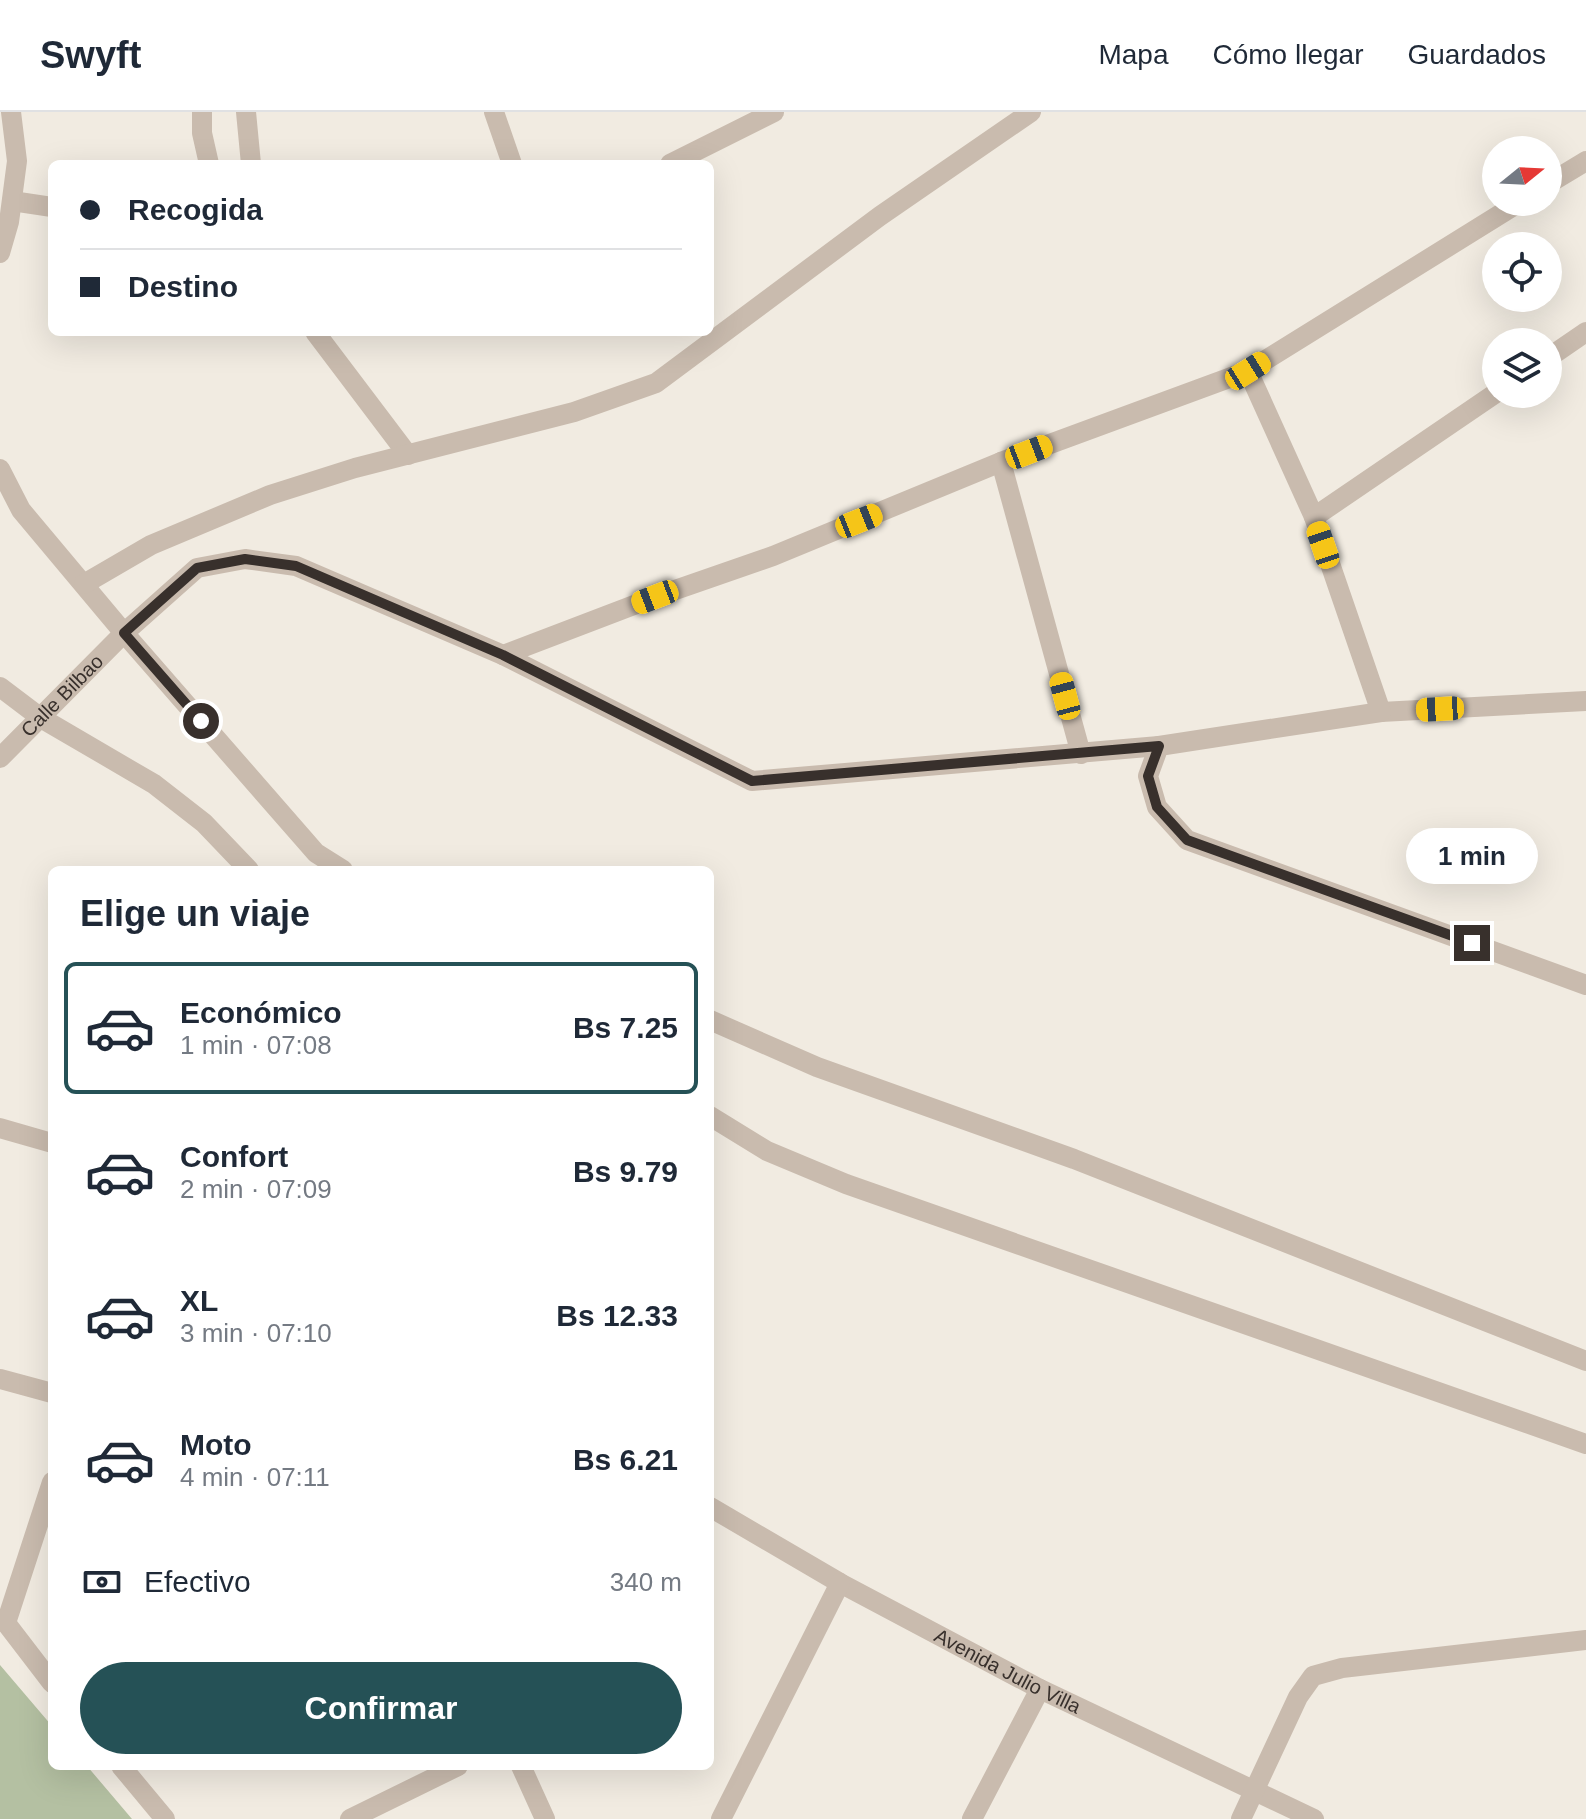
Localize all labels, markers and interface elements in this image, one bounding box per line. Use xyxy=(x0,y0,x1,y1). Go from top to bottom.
text: Swyft xyxy=(40,34,141,76)
text: Mapa xyxy=(1098,39,1169,70)
text: Cómo llegar xyxy=(1213,39,1363,70)
text: Guardados xyxy=(1407,39,1546,70)
north arrow xyxy=(1482,136,1562,216)
map controls xyxy=(1482,136,1562,408)
text: Recogida xyxy=(128,193,263,226)
button: locate xyxy=(1482,232,1562,312)
text: Destino xyxy=(128,270,238,303)
button: layers xyxy=(1482,328,1562,408)
car xyxy=(1221,348,1275,394)
car xyxy=(1002,432,1056,472)
car xyxy=(832,501,886,541)
car xyxy=(1304,518,1342,572)
car xyxy=(628,577,682,617)
street label: Calle Bilbao xyxy=(17,650,107,741)
car xyxy=(1047,670,1083,722)
car xyxy=(1415,696,1465,722)
route start xyxy=(183,703,219,739)
callout: 1 min xyxy=(1406,827,1538,883)
text: 1 min xyxy=(1438,841,1506,871)
text: Elige un viaje xyxy=(80,893,310,934)
route end xyxy=(1454,925,1490,961)
icon: car xyxy=(84,992,156,1064)
text: Económico xyxy=(180,996,342,1029)
text: Bs 7.25 xyxy=(573,1011,678,1044)
text: 1 min · 07:08 xyxy=(180,1030,332,1060)
icon: car xyxy=(84,1136,156,1208)
text: Confort xyxy=(180,1140,288,1173)
text: Bs 9.79 xyxy=(573,1155,678,1188)
text: 2 min · 07:09 xyxy=(180,1174,332,1204)
icon: car xyxy=(84,1280,156,1352)
text: XL xyxy=(180,1284,218,1317)
text: Bs 12.33 xyxy=(556,1299,678,1332)
text: 3 min · 07:10 xyxy=(180,1318,332,1348)
icon: car xyxy=(84,1424,156,1496)
text: Moto xyxy=(180,1428,252,1461)
text: Bs 6.21 xyxy=(573,1443,678,1476)
text: 4 min · 07:11 xyxy=(180,1462,330,1492)
icon: cash xyxy=(80,1560,124,1604)
text: Efectivo xyxy=(144,1565,251,1598)
text: 340 m xyxy=(610,1567,682,1597)
street label: Avenida Julio Villa xyxy=(931,1624,1085,1718)
button: Confirmar xyxy=(80,1662,682,1754)

